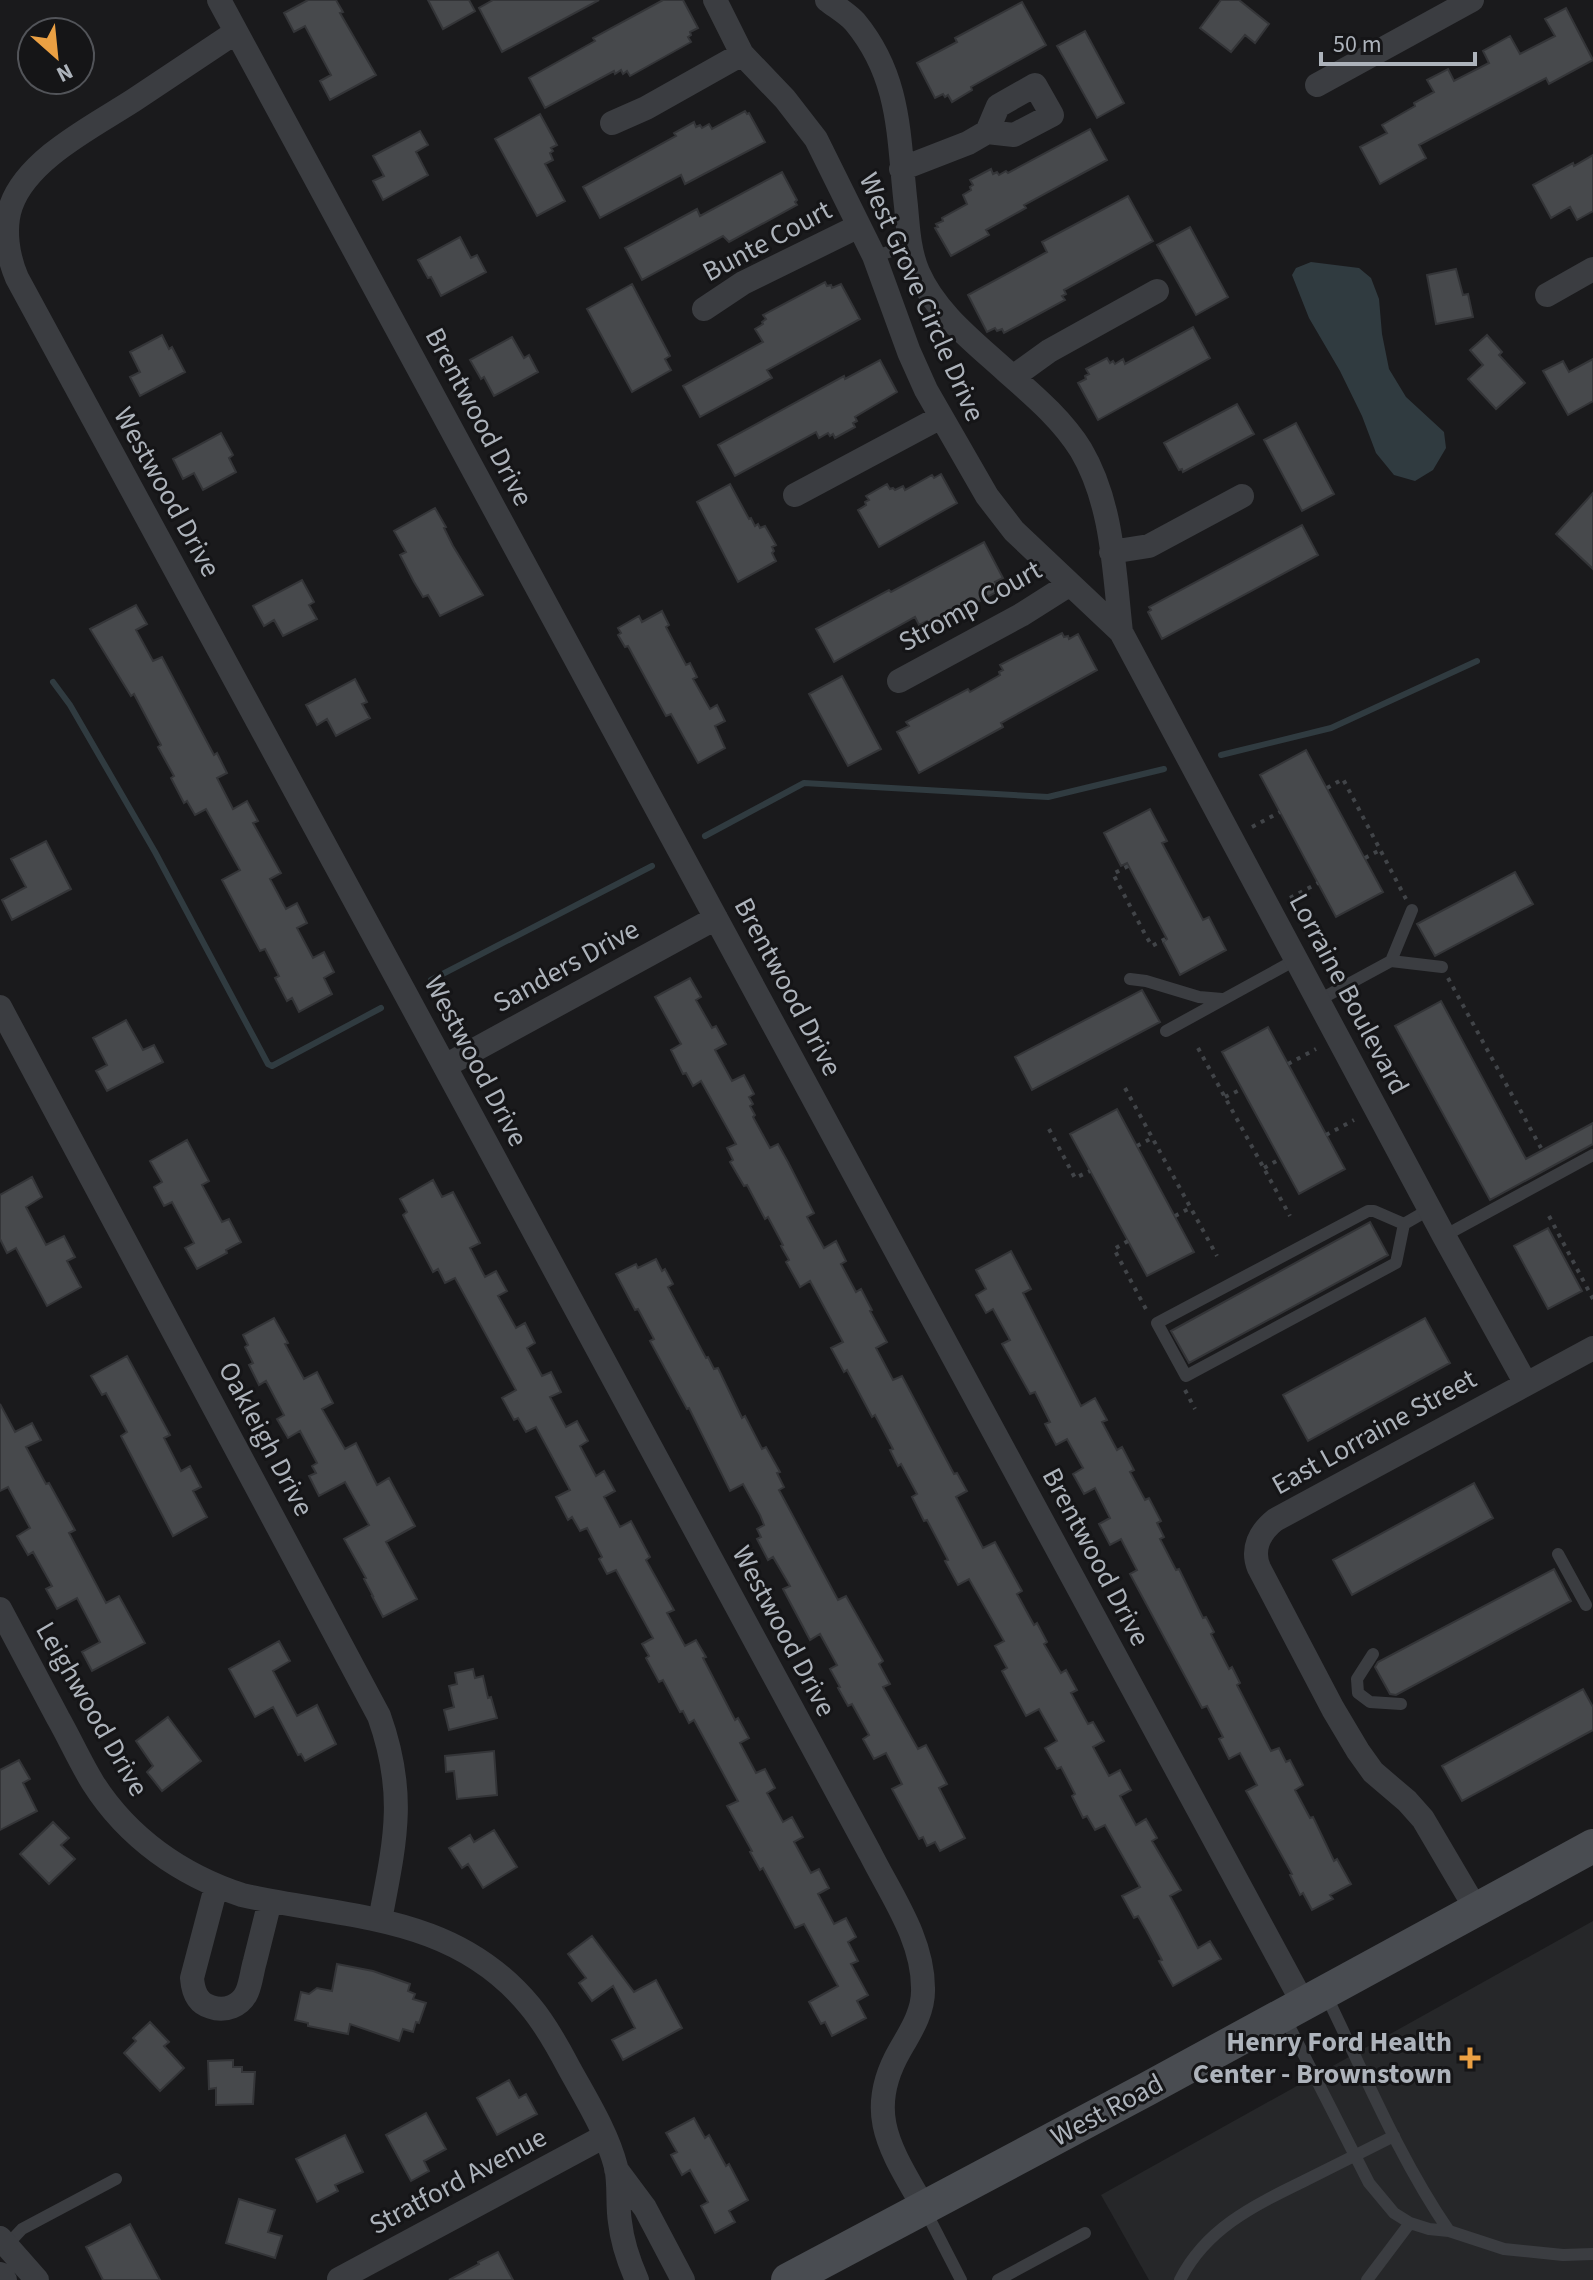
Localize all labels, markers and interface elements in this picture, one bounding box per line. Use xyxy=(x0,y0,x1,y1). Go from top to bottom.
north arrow xyxy=(16,16,96,96)
scale bar xyxy=(1321,16,1475,66)
text: 50 m xyxy=(1333,27,1382,62)
text: N xyxy=(51,55,78,91)
street label: West Grove Circle Drive xyxy=(849,166,995,428)
street label: Bunte Court xyxy=(695,190,839,292)
street label: Brentwood Drive xyxy=(415,321,543,513)
street label: Westwood Drive xyxy=(104,400,230,584)
street label: Stromp Court xyxy=(891,550,1049,662)
street label: Lorraine Boulevard xyxy=(1279,886,1419,1102)
street label: Brentwood Drive xyxy=(724,891,852,1083)
street label: Sanders Drive xyxy=(486,909,646,1023)
street label: Westwood Drive xyxy=(414,968,538,1154)
street label: Oakleigh Drive xyxy=(208,1355,324,1523)
street label: East Lorraine Street xyxy=(1264,1359,1484,1505)
street label: Brentwood Drive xyxy=(1032,1461,1160,1653)
street label: Westwood Drive xyxy=(722,1538,846,1724)
street label: Leighwood Drive xyxy=(26,1614,158,1804)
place label: Henry Ford Health Center - Brownstown xyxy=(1193,2022,1452,2094)
marker: Henry Ford Health Center - Brownstown xyxy=(1459,2047,1481,2069)
street label: West Road xyxy=(1044,2064,1170,2156)
street label: Stratford Avenue xyxy=(362,2117,554,2245)

